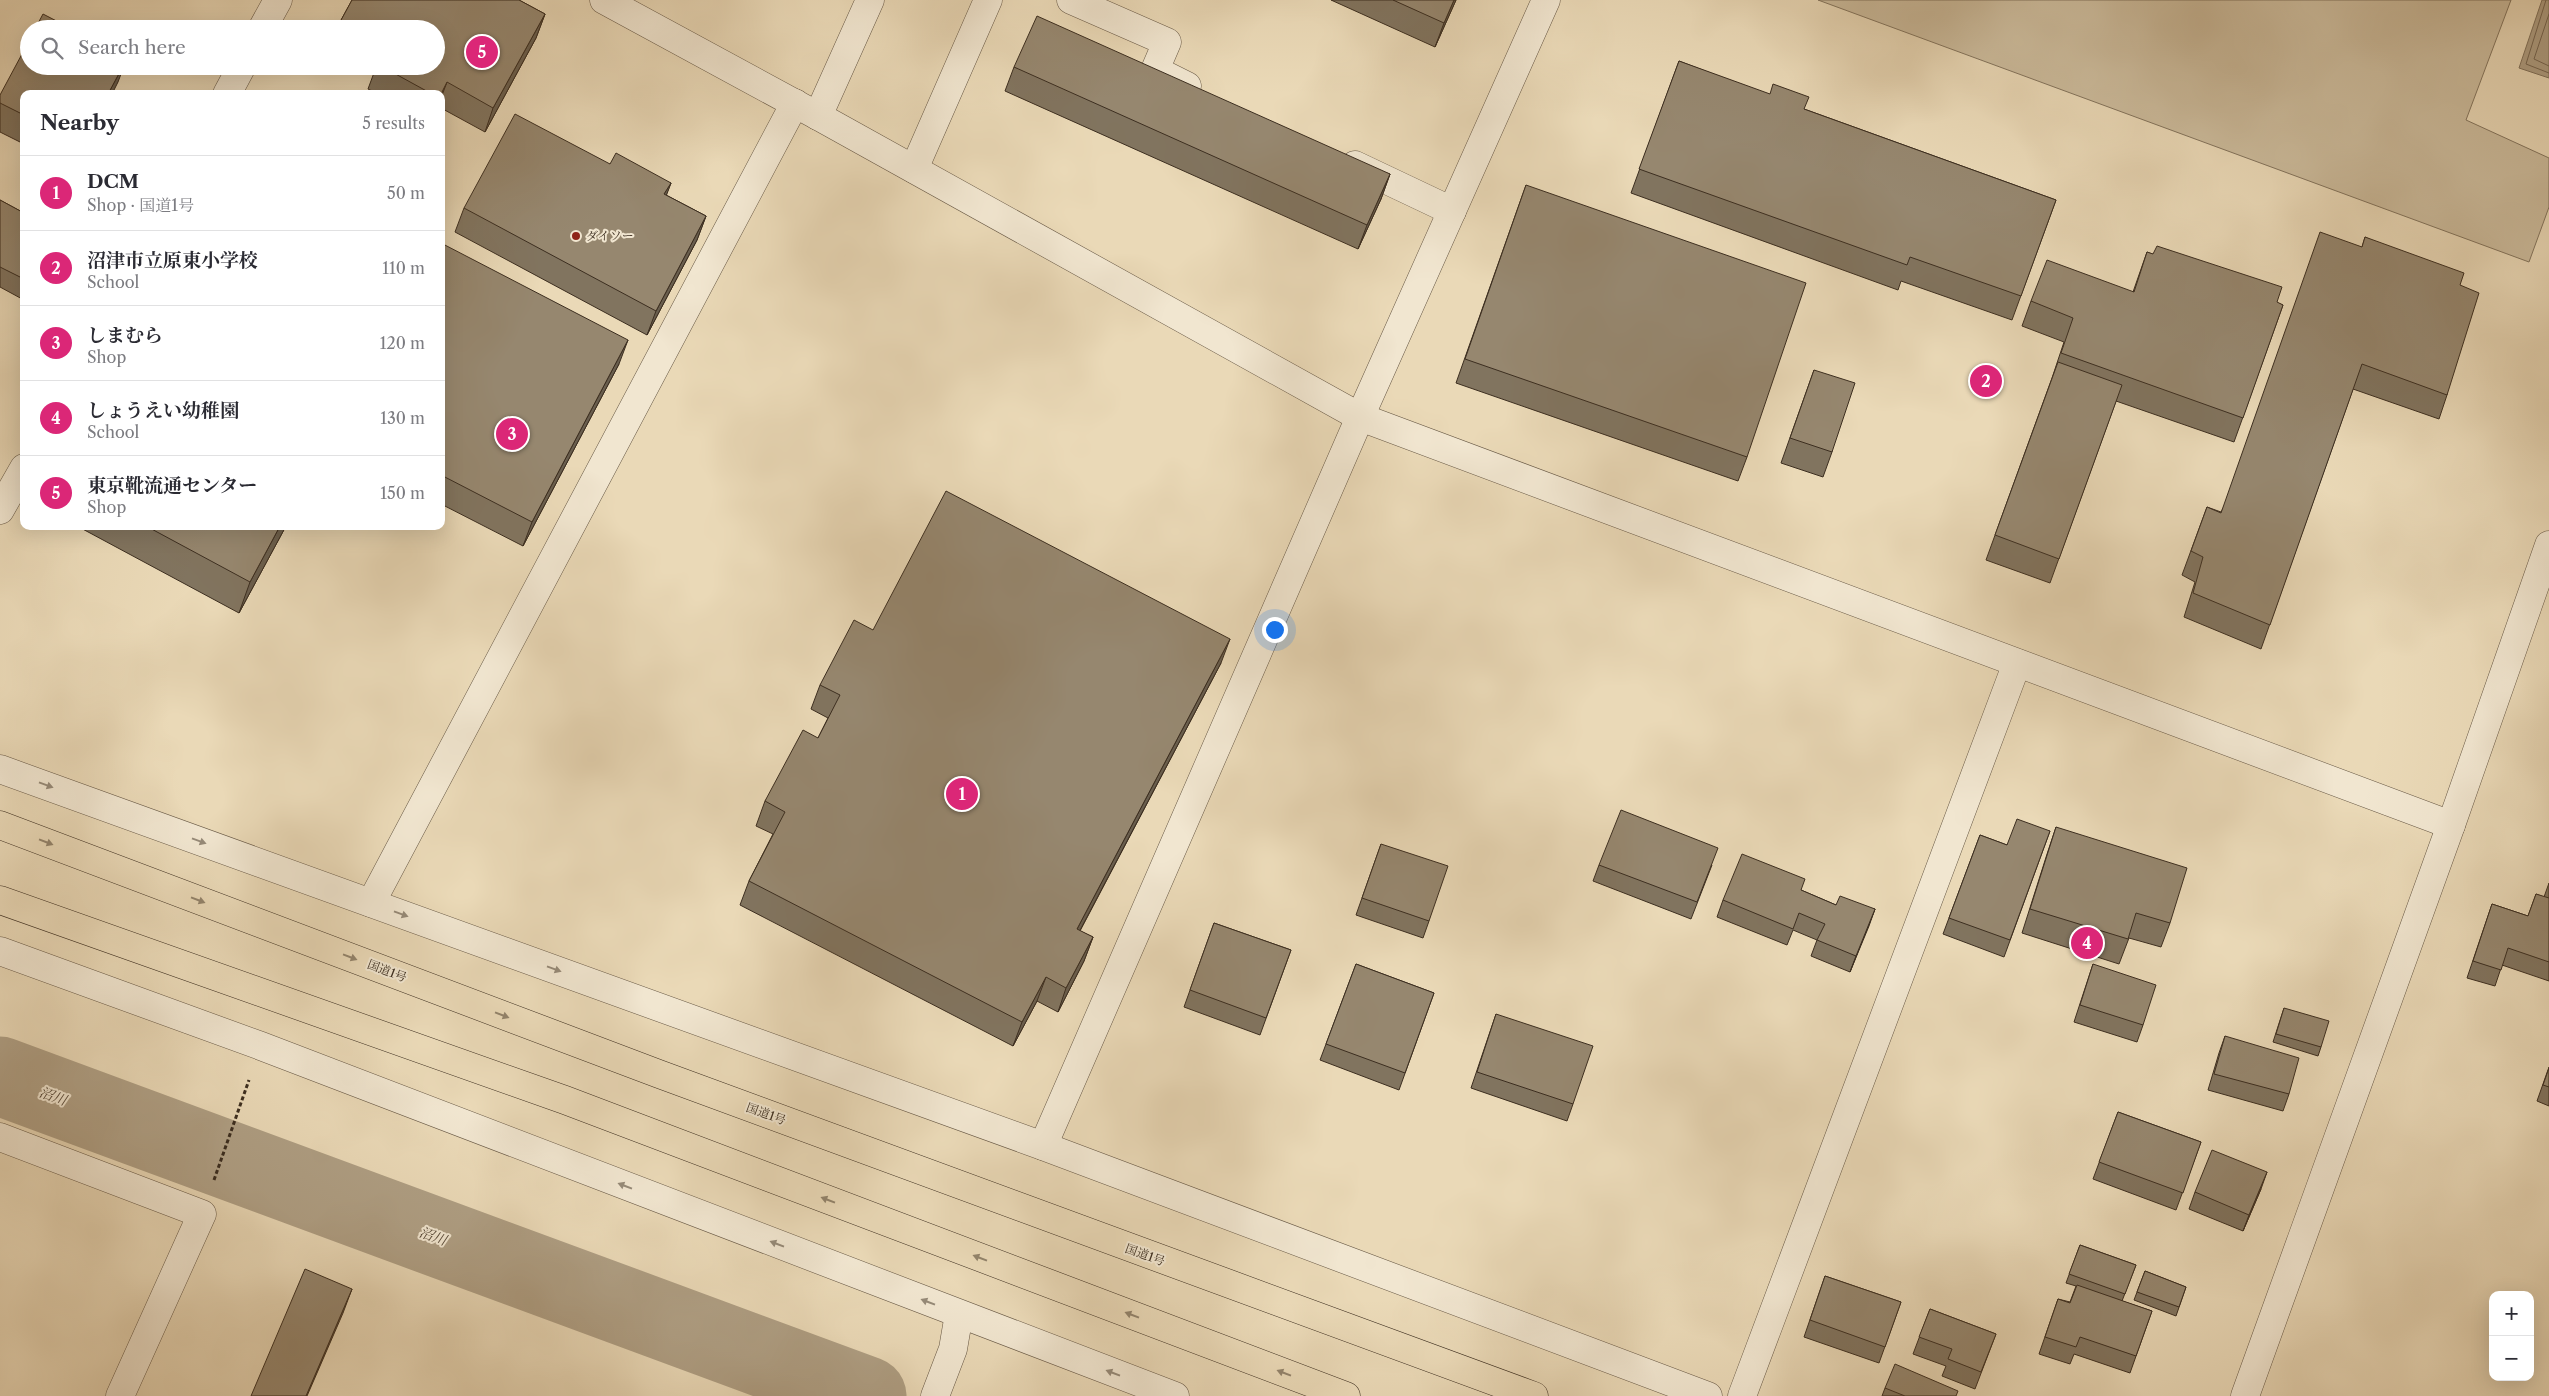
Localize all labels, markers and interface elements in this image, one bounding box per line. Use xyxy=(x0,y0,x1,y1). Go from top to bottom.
search box xyxy=(20,20,445,75)
pin: 5 xyxy=(466,33,498,71)
icon: search xyxy=(38,34,66,62)
text: Search here xyxy=(78,36,186,59)
text: Nearby xyxy=(40,110,119,135)
text: 5 results xyxy=(362,113,425,133)
text: DCM xyxy=(87,170,139,193)
text: 1 xyxy=(52,183,60,203)
text: 50 m xyxy=(387,183,425,203)
text: Shop · 国道1号 xyxy=(87,195,194,215)
place label: ダイソー xyxy=(586,228,634,243)
marker: ダイソー xyxy=(570,230,582,242)
text: 沼津市立原東小学校 xyxy=(87,249,258,272)
text: 2 xyxy=(51,258,61,278)
text: 110 m xyxy=(382,258,425,278)
text: School xyxy=(87,272,139,292)
text: しまむら xyxy=(87,324,163,347)
text: 3 xyxy=(51,333,61,353)
text: 120 m xyxy=(380,333,425,353)
text: Shop xyxy=(87,347,126,367)
pin: 2 xyxy=(1970,362,2002,400)
text: しょうえい幼稚園 xyxy=(87,399,239,422)
text: 4 xyxy=(51,408,61,428)
text: 130 m xyxy=(380,408,425,428)
pin: 3 xyxy=(496,415,528,453)
text: School xyxy=(87,422,139,442)
text: 東京靴流通センター xyxy=(87,474,257,497)
text: 5 xyxy=(52,483,60,503)
text: 150 m xyxy=(380,483,425,503)
text: Shop xyxy=(87,497,126,517)
your location xyxy=(1262,617,1288,643)
pin: 1 xyxy=(946,775,978,813)
one-way arrow xyxy=(39,781,54,789)
one-way arrow xyxy=(191,837,206,845)
one-way arrow xyxy=(38,839,53,847)
one-way arrow xyxy=(190,897,205,904)
one-way arrow xyxy=(394,910,409,918)
pin: 4 xyxy=(2071,924,2103,962)
one-way arrow xyxy=(342,954,357,962)
street label: 国道1号 xyxy=(365,956,409,985)
one-way arrow xyxy=(546,966,561,973)
one-way arrow xyxy=(494,1012,509,1019)
water label: 沼川 xyxy=(37,1083,71,1110)
street label: 国道1号 xyxy=(744,1099,788,1128)
one-way arrow xyxy=(617,1182,632,1190)
one-way arrow xyxy=(820,1196,835,1204)
water label: 沼川 xyxy=(417,1223,451,1250)
one-way arrow xyxy=(769,1240,784,1248)
street label: 国道1号 xyxy=(1123,1240,1167,1269)
one-way arrow xyxy=(972,1254,987,1262)
map controls xyxy=(2489,1291,2534,1381)
button: + xyxy=(2489,1291,2534,1336)
one-way arrow xyxy=(921,1298,936,1306)
one-way arrow xyxy=(1124,1311,1139,1319)
button: − xyxy=(2489,1336,2534,1381)
one-way arrow xyxy=(1106,1368,1120,1376)
one-way arrow xyxy=(1276,1369,1291,1377)

